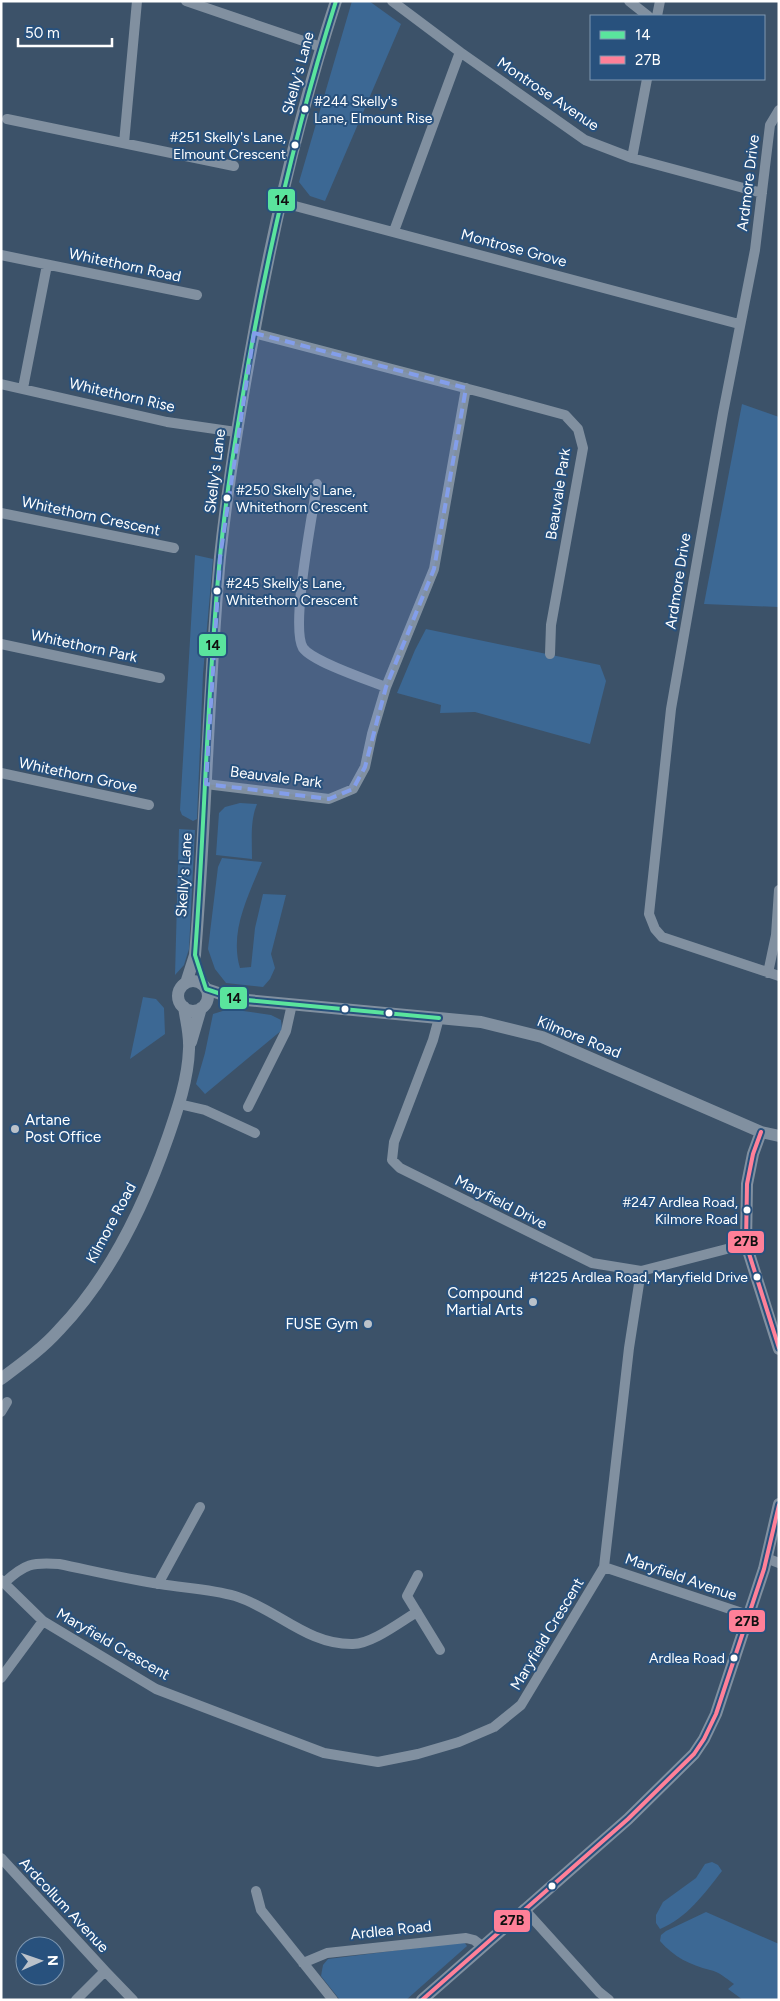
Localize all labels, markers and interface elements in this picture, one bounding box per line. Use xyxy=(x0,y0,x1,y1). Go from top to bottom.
scale bar xyxy=(18,15,111,47)
legend xyxy=(590,15,765,80)
text: 50 m xyxy=(25,24,60,42)
text: 14 xyxy=(635,26,651,44)
street label: Skelly's Lane xyxy=(278,30,318,116)
text: 27B xyxy=(635,51,661,69)
street label: Montrose Avenue xyxy=(494,53,602,135)
place label: #244 Skelly's Lane, Elmount Rise xyxy=(314,93,433,127)
marker: #244 Skelly's Lane, Elmount Rise xyxy=(300,104,310,114)
place label: #251 Skelly's Lane, Elmount Crescent xyxy=(170,129,286,163)
street label: Ardmore Drive xyxy=(733,134,763,232)
marker: #251 Skelly's Lane, Elmount Crescent xyxy=(290,140,300,150)
line badge: 14 xyxy=(267,188,296,212)
text: 14 xyxy=(275,192,290,209)
street label: Montrose Grove xyxy=(459,225,569,271)
street label: Whitethorn Road xyxy=(67,244,183,286)
street label: Whitethorn Rise xyxy=(67,374,177,416)
street label: Skelly's Lane xyxy=(201,428,229,514)
street label: Beauvale Park xyxy=(542,446,574,541)
place label: #250 Skelly's Lane, Whitethorn Crescent xyxy=(236,482,368,516)
street label: Whitethorn Crescent xyxy=(20,492,162,540)
marker: #250 Skelly's Lane, Whitethorn Crescent xyxy=(222,493,232,503)
street label: Ardmore Drive xyxy=(662,532,694,630)
place label: #245 Skelly's Lane, Whitethorn Crescent xyxy=(226,575,358,609)
marker: #245 Skelly's Lane, Whitethorn Crescent xyxy=(212,586,222,596)
street label: Whitethorn Park xyxy=(29,626,140,666)
line badge: 14 xyxy=(198,633,227,657)
text: 14 xyxy=(206,637,221,654)
street label: Whitethorn Grove xyxy=(17,754,139,796)
street label: Beauvale Park xyxy=(229,762,324,792)
street label: Skelly's Lane xyxy=(172,832,196,918)
line badge: 14 xyxy=(219,986,248,1010)
text: 14 xyxy=(227,990,242,1007)
unlabelled marker xyxy=(340,1004,350,1014)
unlabelled marker xyxy=(384,1008,394,1018)
street label: Kilmore Road xyxy=(534,1012,624,1062)
place label: Artane Post Office xyxy=(25,1111,101,1146)
marker: Artane Post Office xyxy=(9,1123,21,1135)
street label: Maryfield Drive xyxy=(452,1171,550,1233)
street label: Kilmore Road xyxy=(82,1180,140,1266)
place label: #247 Ardlea Road, Kilmore Road xyxy=(623,1194,738,1228)
marker: #247 Ardlea Road, Kilmore Road xyxy=(742,1205,752,1215)
line badge: 27B xyxy=(727,1230,765,1254)
text: 27B xyxy=(734,1233,759,1250)
place label: #1225 Ardlea Road, Maryfield Drive xyxy=(529,1269,748,1286)
marker: #1225 Ardlea Road, Maryfield Drive xyxy=(752,1272,762,1282)
place label: Compound Martial Arts xyxy=(446,1284,523,1319)
marker: Compound Martial Arts xyxy=(527,1296,539,1308)
place label: FUSE Gym xyxy=(285,1315,358,1333)
marker: FUSE Gym xyxy=(362,1318,374,1330)
street label: Maryfield Avenue xyxy=(623,1549,739,1605)
street label: Maryfield Crescent xyxy=(506,1574,588,1693)
street label: Maryfield Crescent xyxy=(53,1604,173,1684)
line badge: 27B xyxy=(728,1609,766,1633)
text: 27B xyxy=(735,1613,760,1630)
place label: Ardlea Road xyxy=(649,1650,725,1667)
marker: Ardlea Road xyxy=(729,1653,739,1663)
street label: Ardcollum Avenue xyxy=(15,1854,113,1956)
unlabelled marker xyxy=(547,1881,557,1891)
line badge: 27B xyxy=(493,1909,531,1933)
text: 27B xyxy=(500,1912,525,1929)
street label: Ardlea Road xyxy=(350,1917,432,1943)
north arrow xyxy=(15,1936,65,1986)
text: N xyxy=(44,1955,61,1966)

